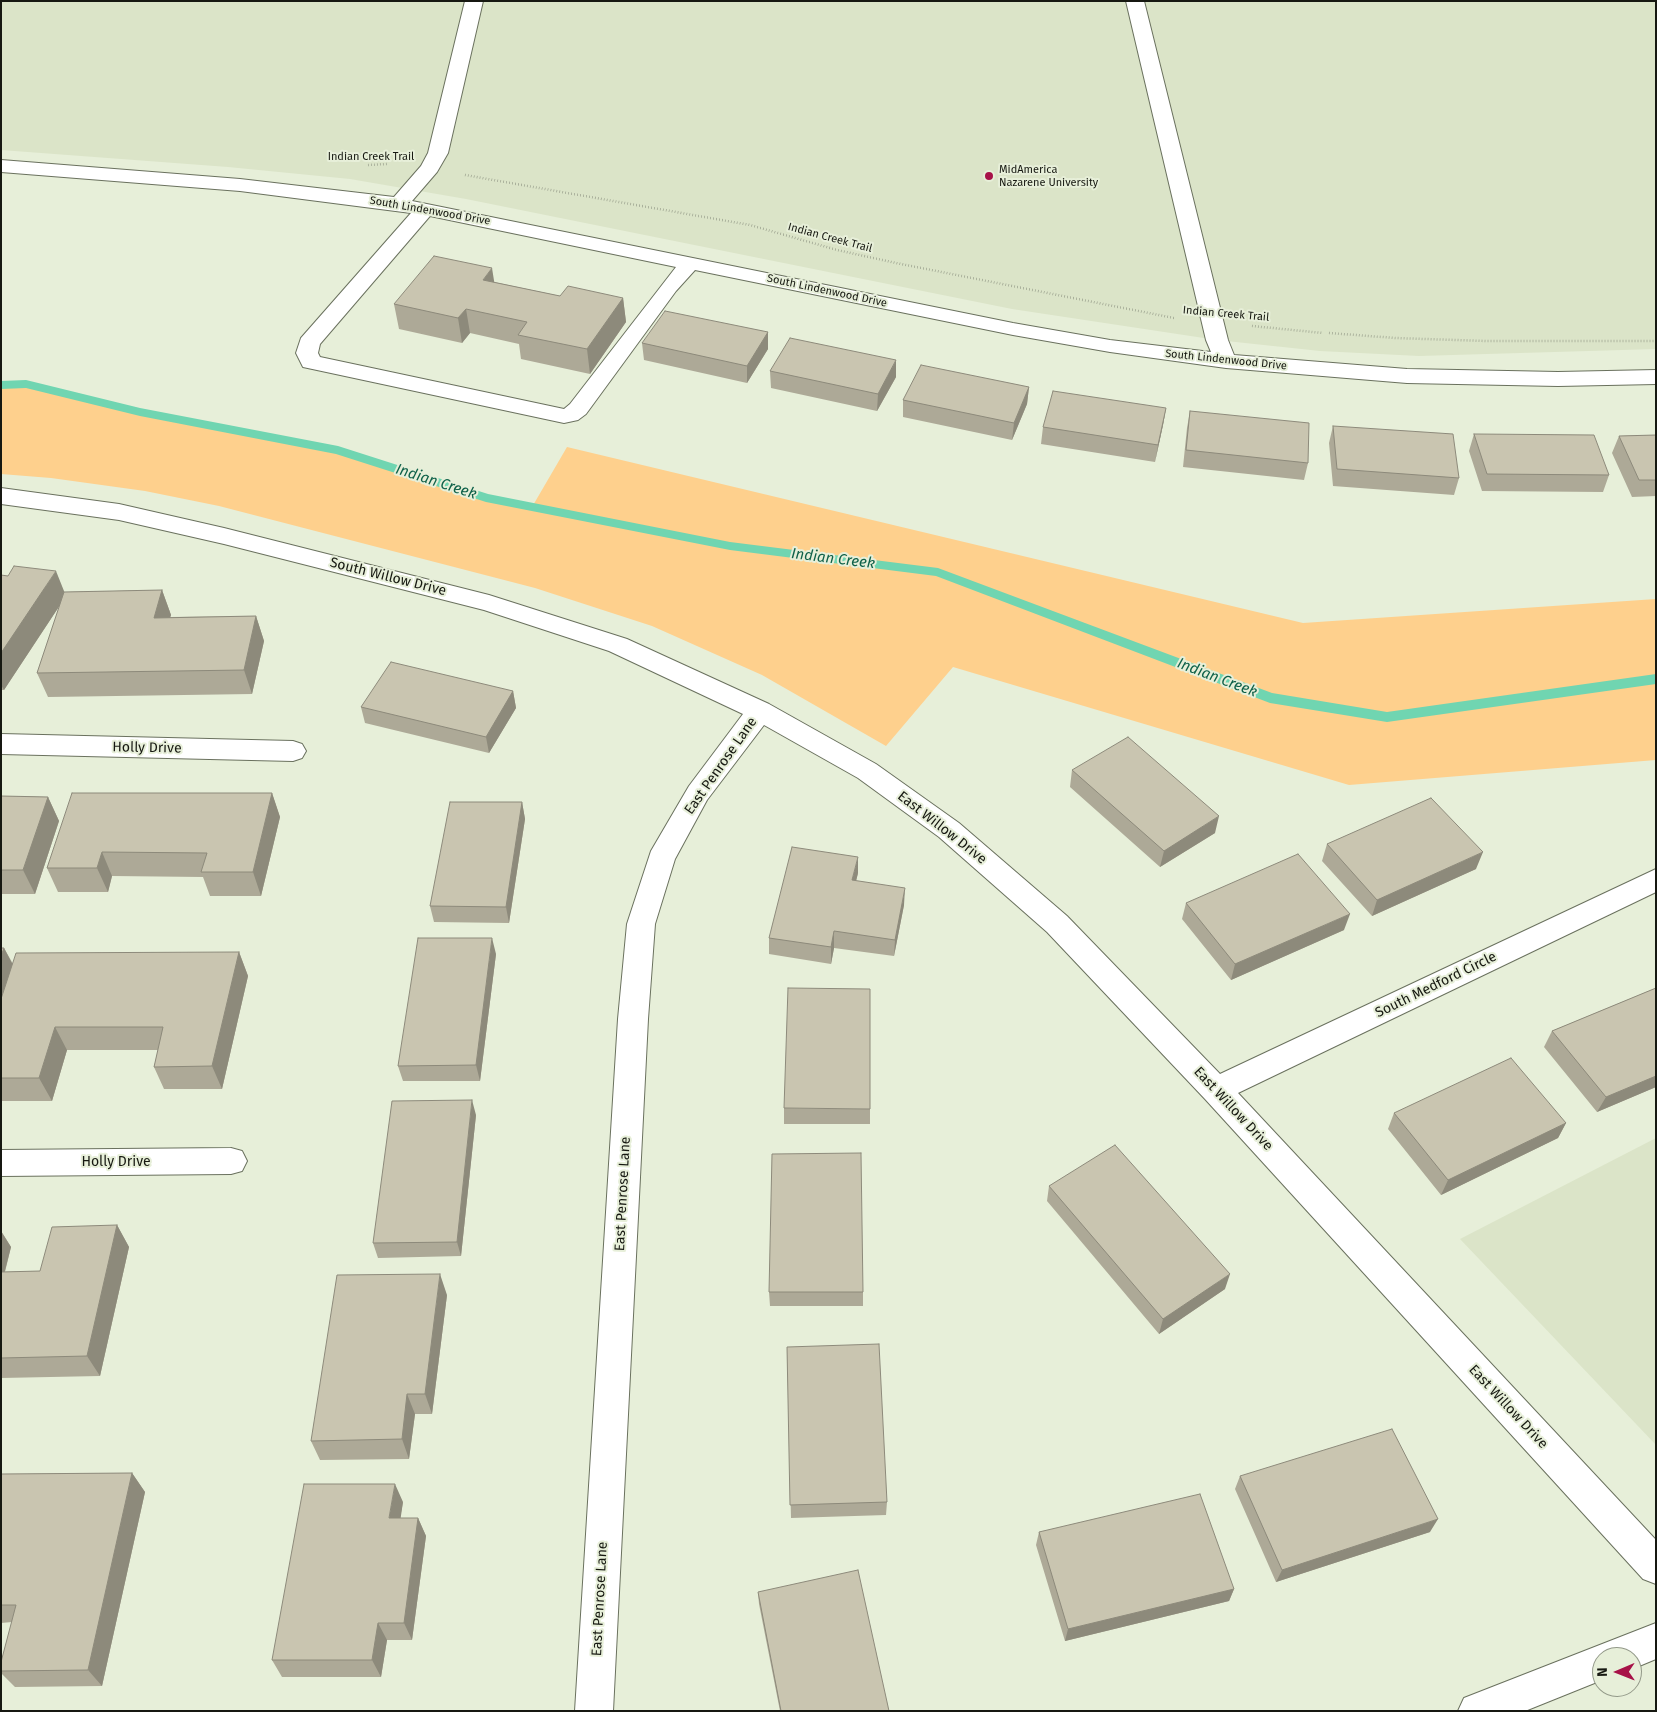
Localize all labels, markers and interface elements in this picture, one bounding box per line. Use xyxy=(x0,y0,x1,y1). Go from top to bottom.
street label: Indian Creek Trail xyxy=(328,150,414,164)
place label: MidAmerica Nazarene University xyxy=(999,163,1098,189)
marker: MidAmerica Nazarene University xyxy=(983,170,995,182)
street label: South Lindenwood Drive xyxy=(369,194,491,228)
street label: Indian Creek Trail xyxy=(786,220,874,256)
street label: South Lindenwood Drive xyxy=(766,272,888,310)
street label: Indian Creek Trail xyxy=(1182,304,1270,324)
street label: South Lindenwood Drive xyxy=(1165,347,1287,373)
water label: Indian Creek xyxy=(393,460,479,504)
water label: Indian Creek xyxy=(790,545,876,573)
street label: South Willow Drive xyxy=(328,554,448,600)
water label: Indian Creek xyxy=(1174,655,1260,701)
street label: East Penrose Lane xyxy=(681,714,761,818)
street label: Holly Drive xyxy=(112,739,182,757)
street label: East Willow Drive xyxy=(894,788,990,868)
street label: South Medford Circle xyxy=(1373,948,1499,1022)
street label: East Willow Drive xyxy=(1190,1064,1276,1154)
street label: East Penrose Lane xyxy=(612,1136,634,1252)
street label: Holly Drive xyxy=(81,1154,151,1170)
street label: East Willow Drive xyxy=(1465,1362,1551,1452)
street label: East Penrose Lane xyxy=(589,1541,611,1657)
north arrow xyxy=(1592,1647,1642,1697)
text: N xyxy=(1594,1667,1611,1677)

